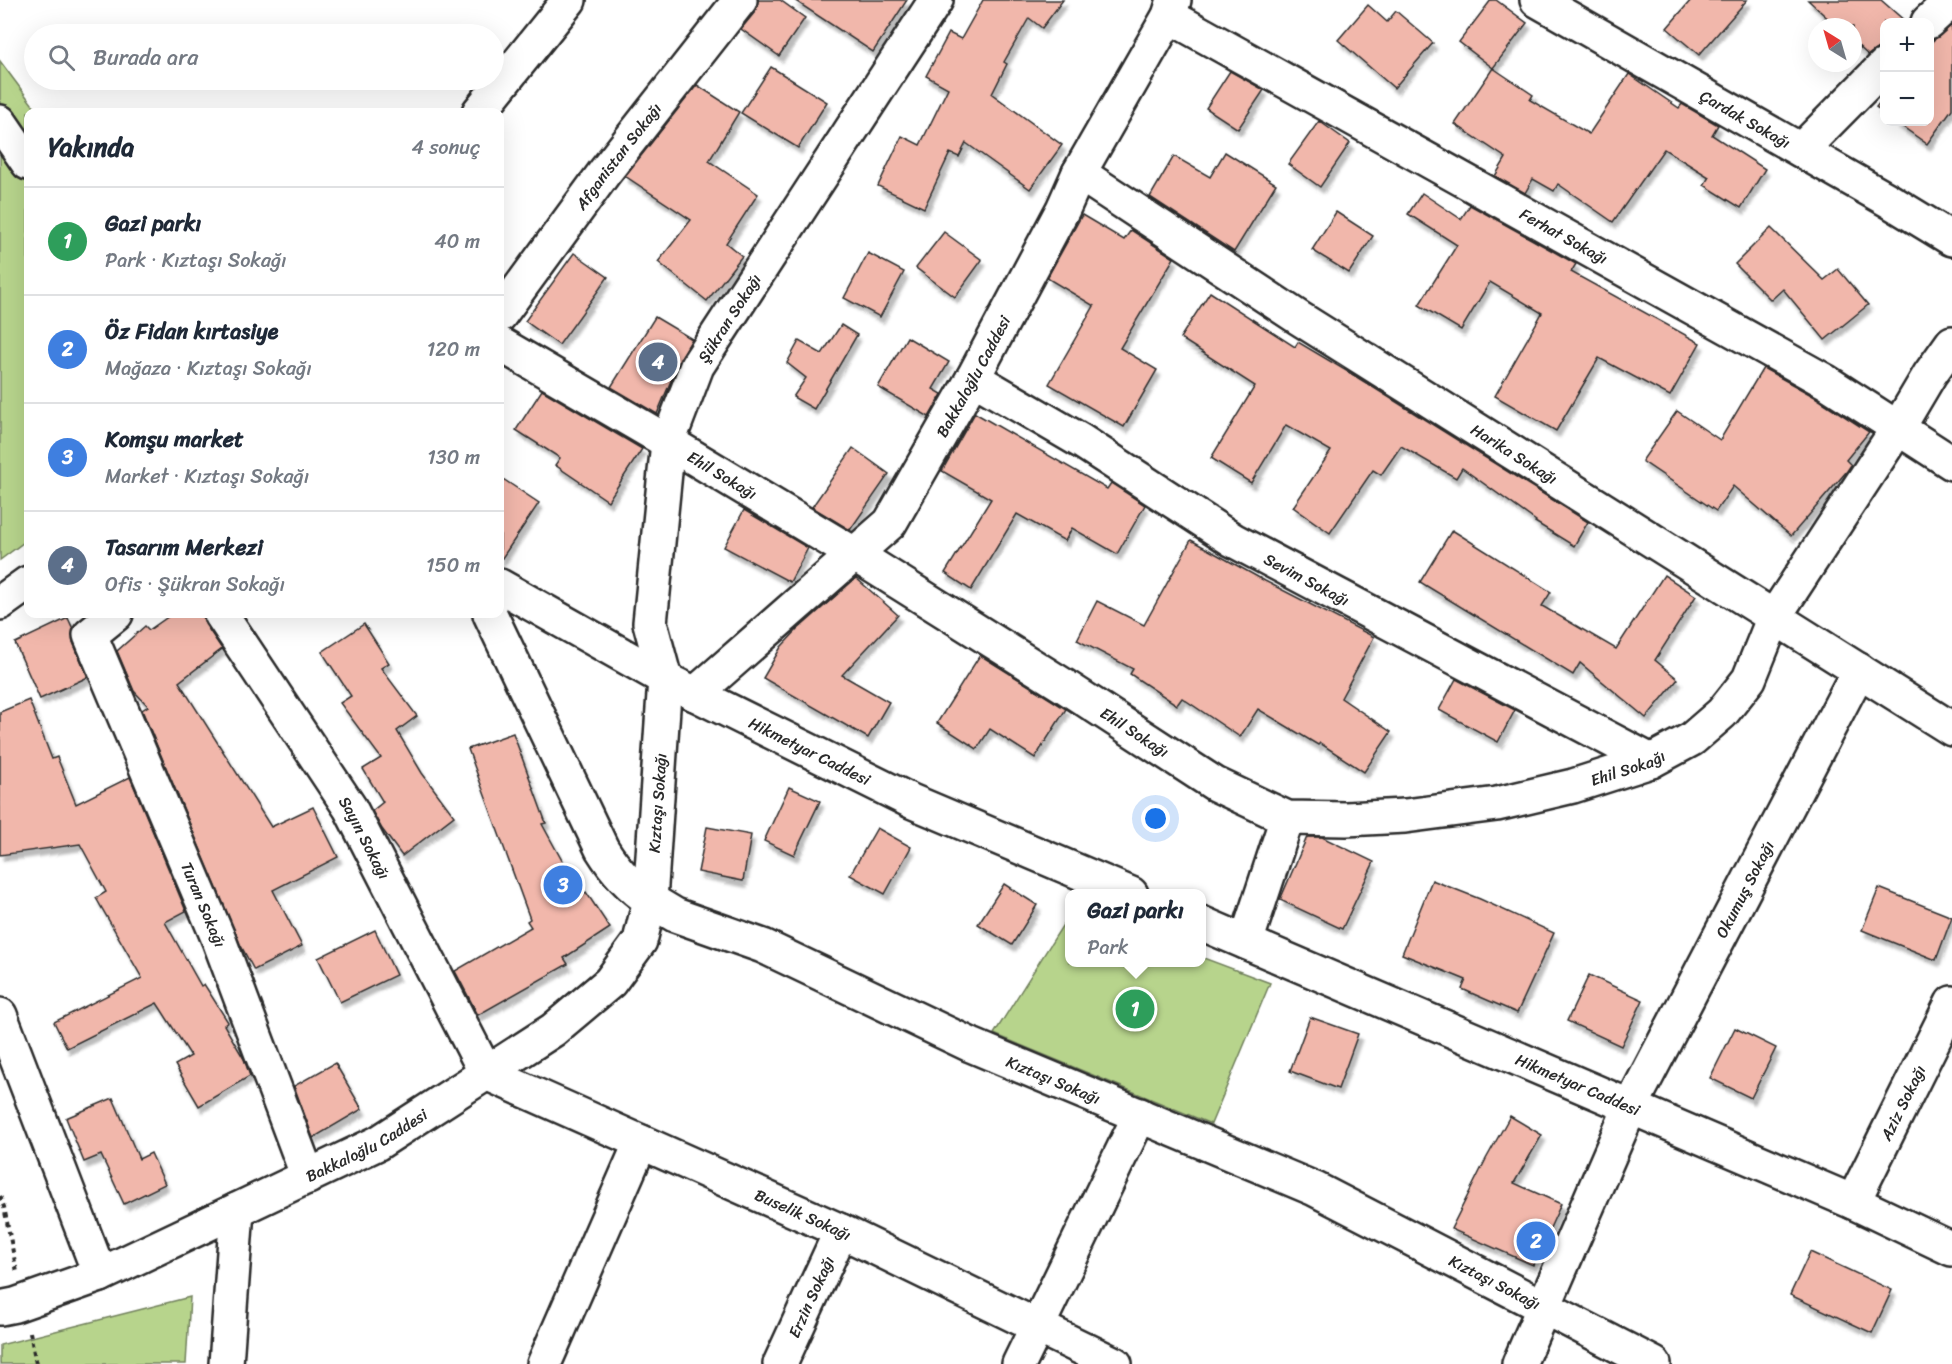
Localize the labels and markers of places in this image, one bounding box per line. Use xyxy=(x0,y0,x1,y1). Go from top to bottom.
pin: 4 xyxy=(638,340,678,385)
pin: 3 xyxy=(544,862,582,908)
pin: 1 xyxy=(1116,986,1154,1032)
pin: 2 xyxy=(1516,1218,1556,1264)

